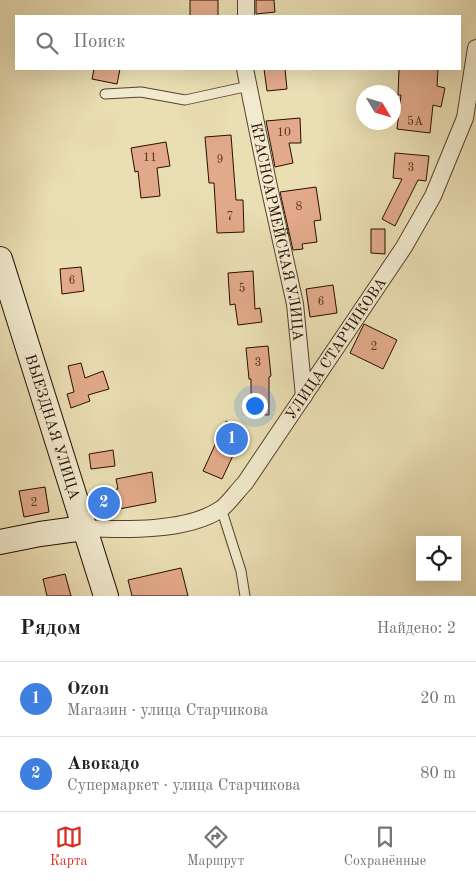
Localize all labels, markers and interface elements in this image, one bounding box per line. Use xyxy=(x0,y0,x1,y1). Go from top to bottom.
search box xyxy=(15,15,461,70)
icon: search xyxy=(33,29,61,57)
text: Поиск xyxy=(73,33,125,52)
north arrow xyxy=(356,85,401,130)
house number: 5А xyxy=(407,115,423,128)
street label: КРАСНОАРМЕЙСКАЯ УЛИЦА xyxy=(247,121,305,342)
house number: 10 xyxy=(277,127,291,139)
house number: 11 xyxy=(143,152,157,164)
house number: 9 xyxy=(217,154,223,166)
house number: 3 xyxy=(408,162,414,174)
house number: 8 xyxy=(296,201,303,213)
house number: 7 xyxy=(227,211,233,223)
house number: 6 xyxy=(69,275,76,287)
street label: УЛИЦА СТАРЧИКОВА xyxy=(284,275,390,423)
house number: 5 xyxy=(239,282,246,295)
house number: 6 xyxy=(318,296,325,308)
house number: 2 xyxy=(371,341,377,353)
street label: ВЫЕЗДНАЯ УЛИЦА xyxy=(21,353,81,502)
house number: 3 xyxy=(255,357,261,369)
your location xyxy=(242,393,268,419)
pin: 1 xyxy=(216,420,248,458)
pin: 2 xyxy=(88,484,120,522)
house number: 2 xyxy=(31,497,37,509)
map controls xyxy=(416,536,461,581)
button: locate xyxy=(416,536,461,581)
text: Рядом xyxy=(20,618,81,639)
text: Найдено: 2 xyxy=(377,621,456,637)
text: Ozon xyxy=(67,680,109,699)
text: 1 xyxy=(31,691,41,707)
text: 20 m xyxy=(420,691,456,707)
text: Магазин · улица Старчикова xyxy=(67,703,268,719)
text: Авокадо xyxy=(67,755,139,774)
text: 2 xyxy=(31,766,41,782)
text: 80 m xyxy=(420,766,456,782)
text: Супермаркет · улица Старчикова xyxy=(67,778,300,794)
tab: Карта xyxy=(50,823,88,870)
tab: Маршрут xyxy=(187,823,244,870)
tab: Сохранённые xyxy=(344,823,426,870)

